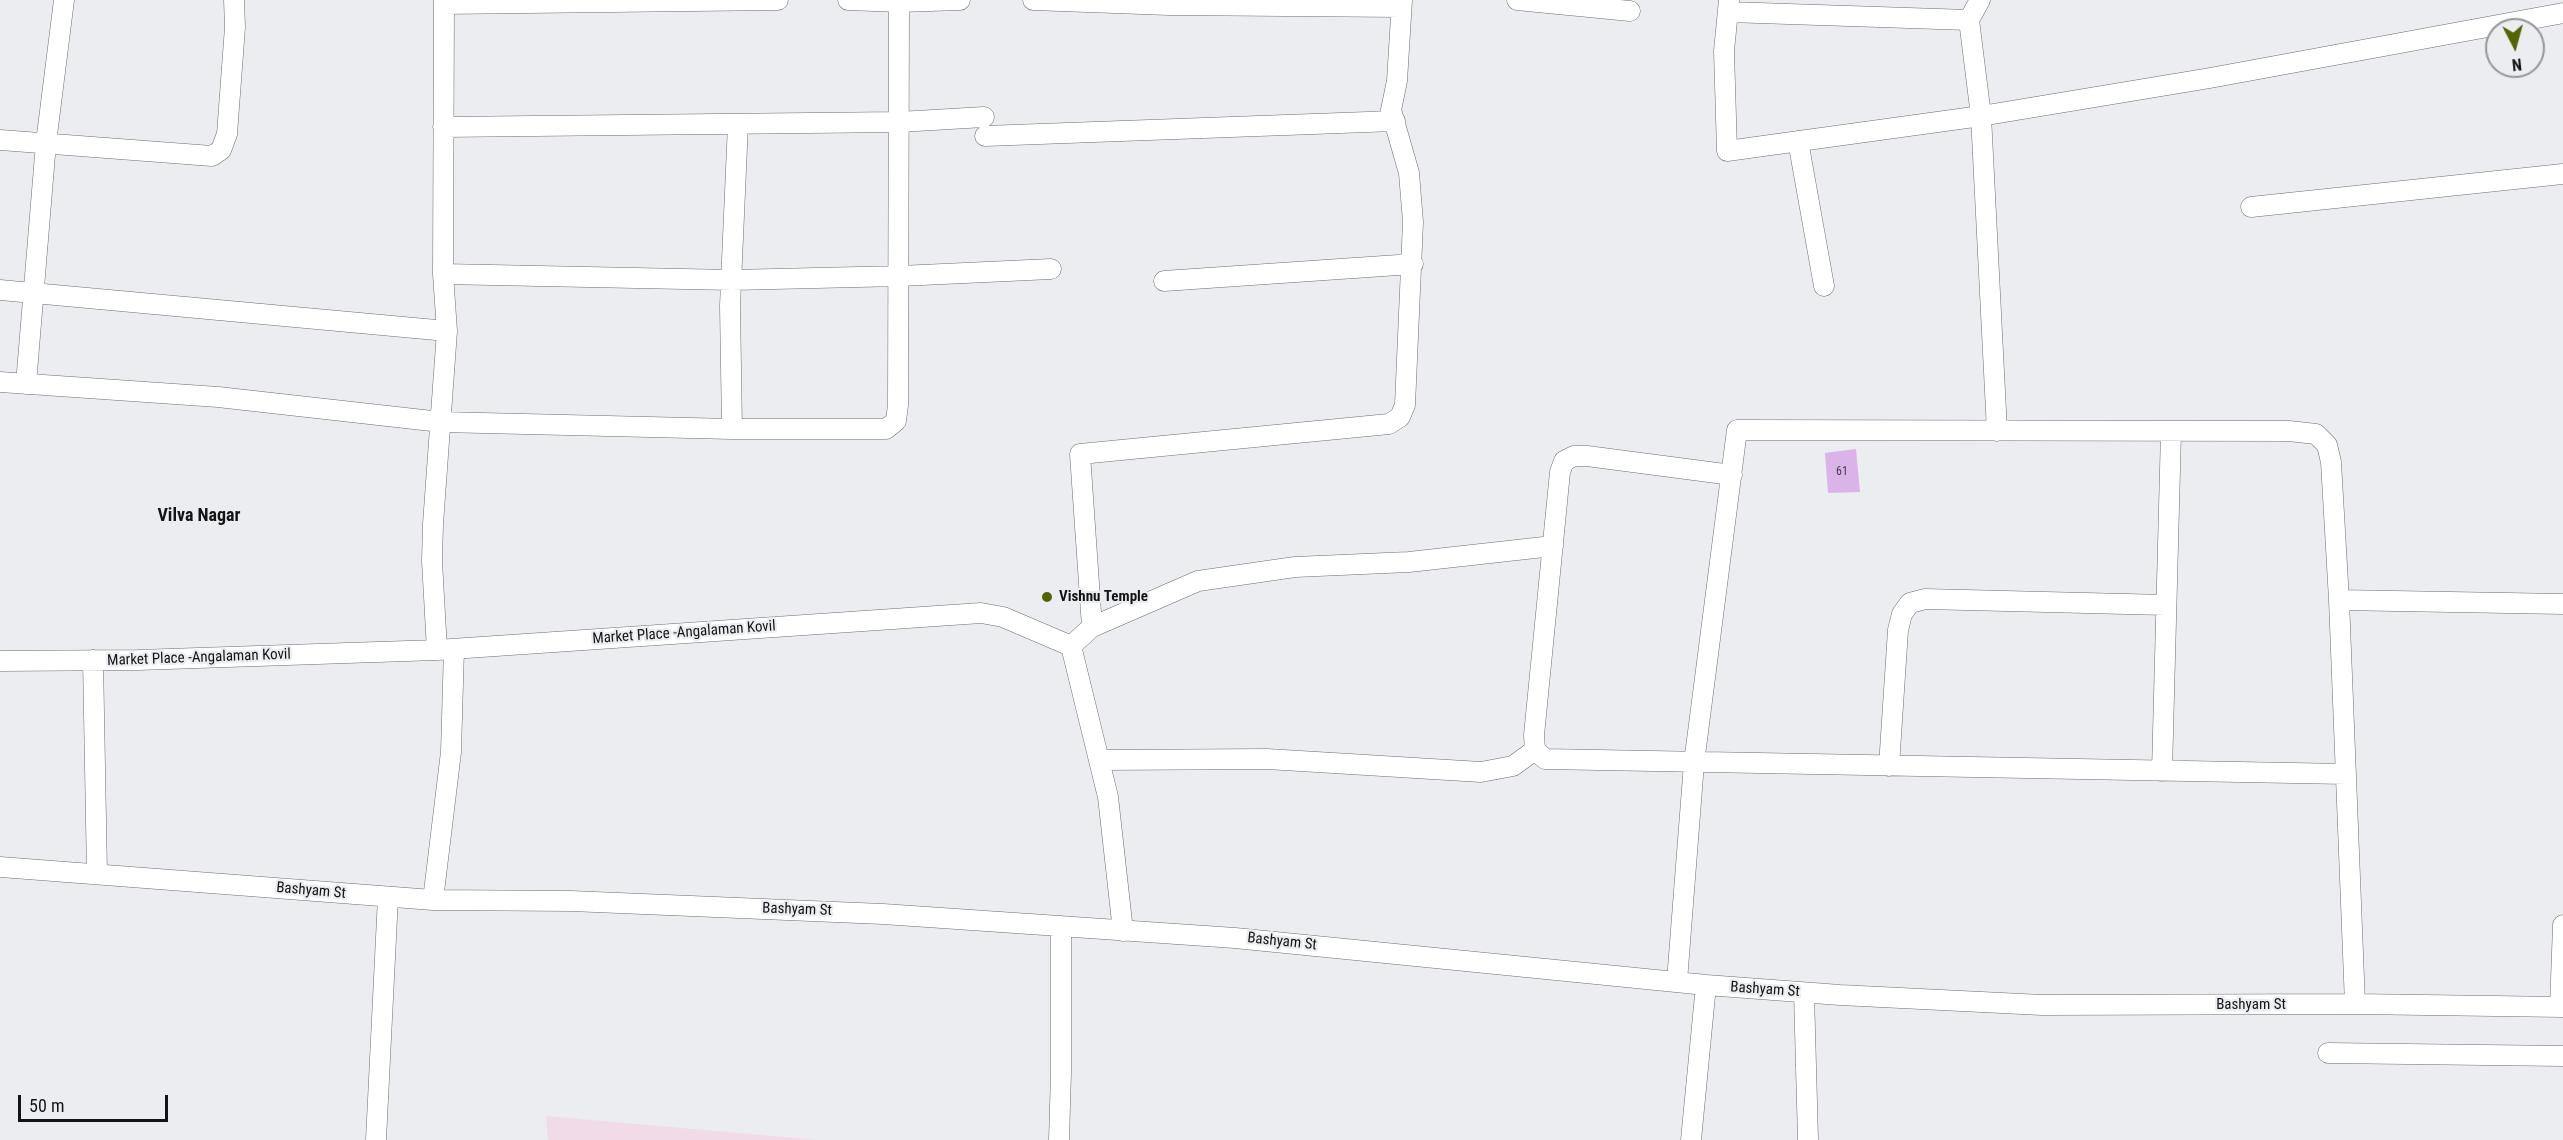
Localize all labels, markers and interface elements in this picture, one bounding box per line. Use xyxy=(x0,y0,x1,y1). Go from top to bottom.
north arrow xyxy=(2485,18,2545,78)
text: N xyxy=(2511,54,2523,74)
house number: 61 xyxy=(1836,465,1848,479)
district label: Vilva Nagar xyxy=(157,505,241,527)
place label: Vishnu Temple xyxy=(1059,588,1148,606)
marker: Vishnu Temple xyxy=(1040,590,1054,604)
street label: Market Place -Angalaman Kovil xyxy=(592,618,776,648)
street label: Market Place -Angalaman Kovil xyxy=(107,646,291,670)
street label: Bashyam St xyxy=(275,879,347,903)
street label: Bashyam St xyxy=(762,900,832,920)
street label: Bashyam St xyxy=(1246,929,1318,955)
street label: Bashyam St xyxy=(1730,979,1800,1001)
street label: Bashyam St xyxy=(2216,996,2286,1014)
scale bar xyxy=(21,1083,171,1121)
text: 50 m xyxy=(29,1095,64,1116)

